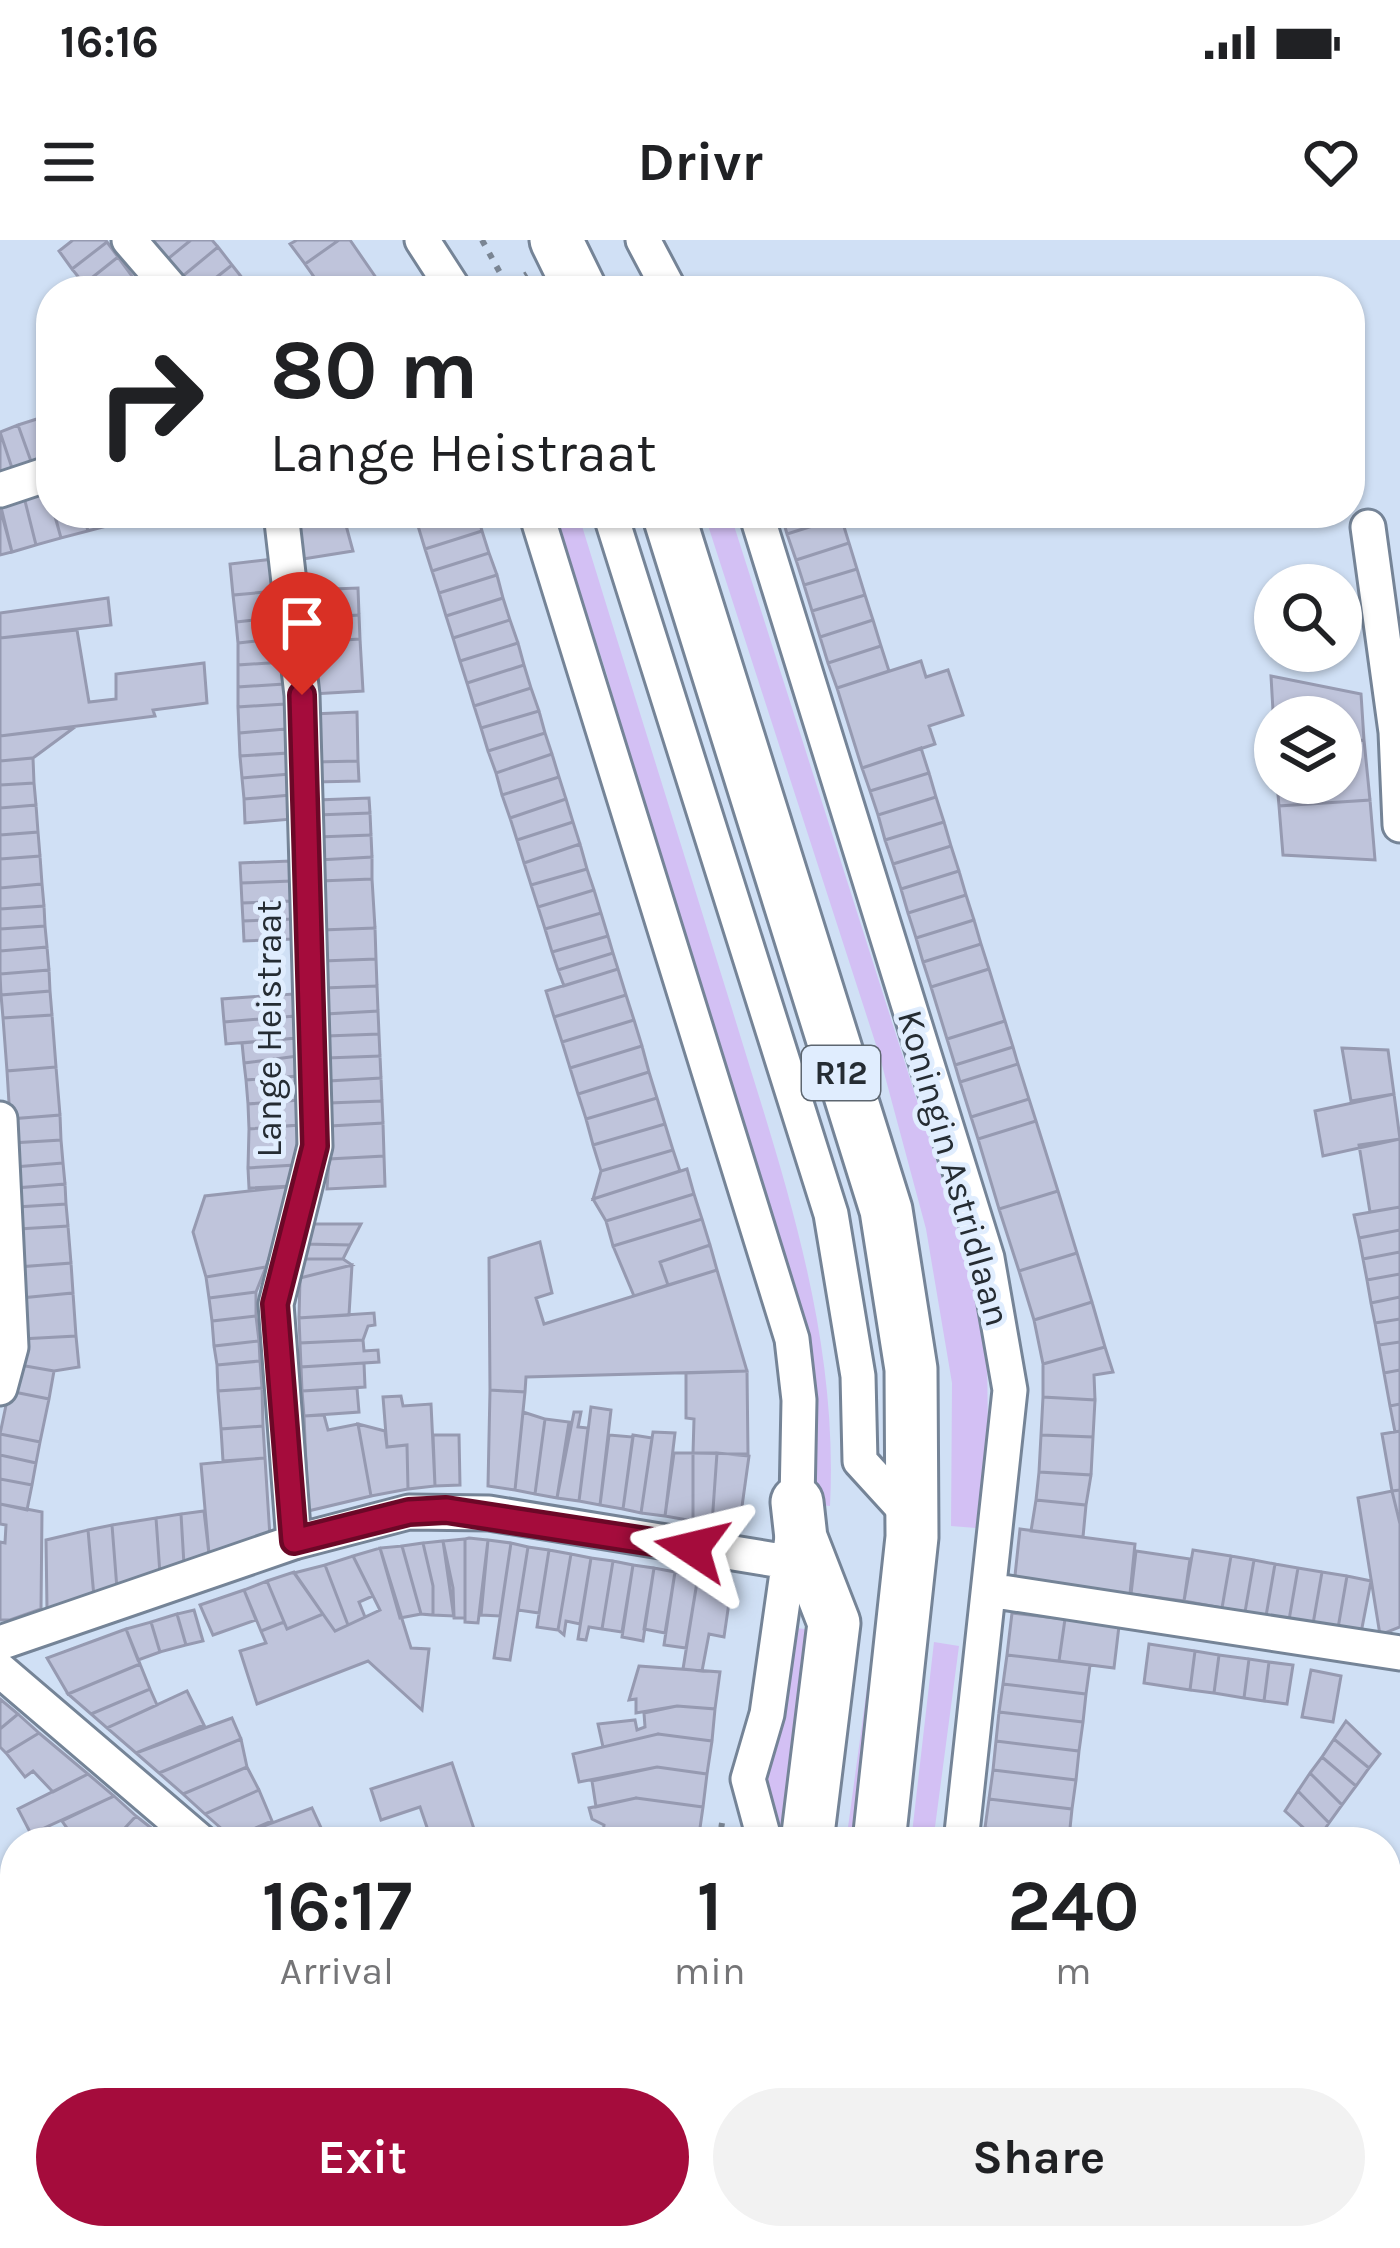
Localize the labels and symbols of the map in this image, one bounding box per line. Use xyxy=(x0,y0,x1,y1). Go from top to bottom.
pin xyxy=(251,572,353,695)
street label: Lange Heistraat xyxy=(248,900,290,1158)
street label: Koningin Astridlaan xyxy=(889,1005,1019,1331)
road number: R12 xyxy=(802,1046,880,1100)
position arrow xyxy=(629,1485,755,1611)

